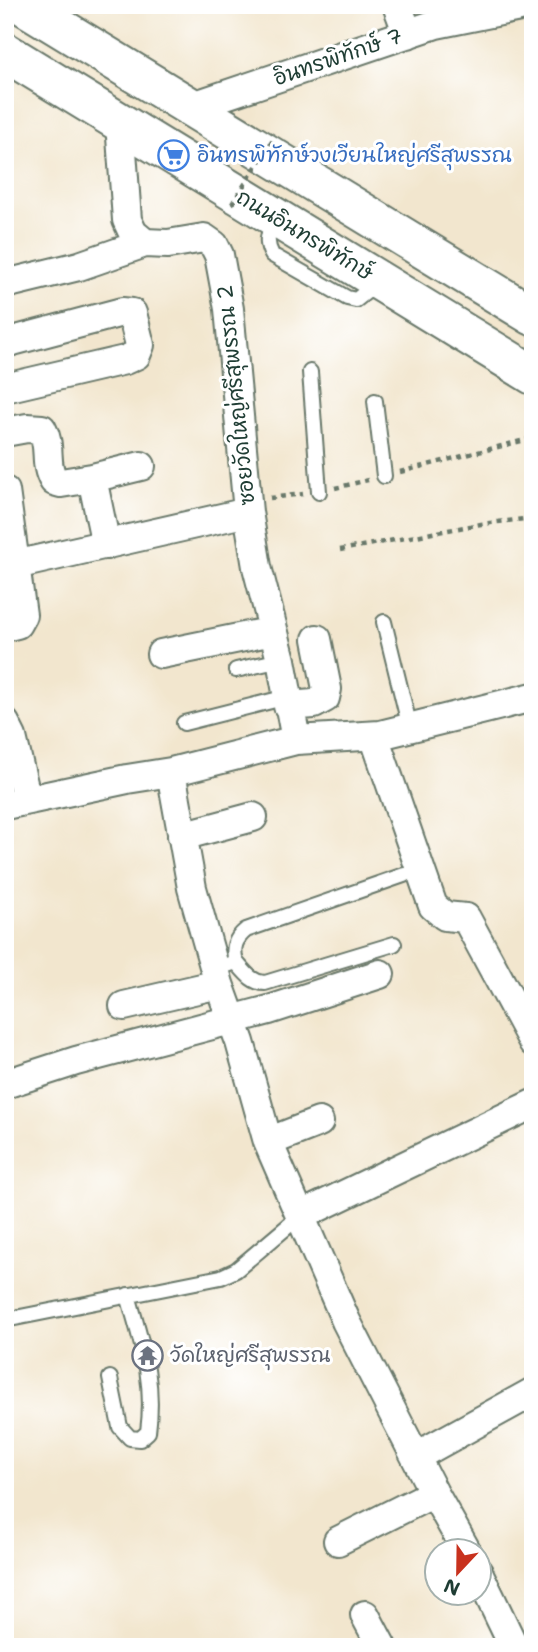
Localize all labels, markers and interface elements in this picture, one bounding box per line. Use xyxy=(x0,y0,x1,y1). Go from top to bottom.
street label: อินทรพิทักษ์ 7 xyxy=(270,22,406,92)
supermarket icon: อินทรพิทักษ์วงเวียนใหญ่ศรีสุพรรณ xyxy=(157,138,191,172)
place label: อินทรพิทักษ์วงเวียนใหญ่ศรีสุพรรณ xyxy=(197,141,512,171)
street label: ถนนอินทรพิทักษ์ xyxy=(231,183,379,287)
street label: ซอยวัดใหญ่ศรีสุพรรณ 2 xyxy=(210,283,263,507)
temple icon: วัดใหญ่ศรีสุพรรณ xyxy=(130,1338,164,1372)
place label: วัดใหญ่ศรีสุพรรณ xyxy=(170,1341,330,1371)
north arrow xyxy=(422,1536,492,1606)
text: N xyxy=(440,1573,463,1602)

